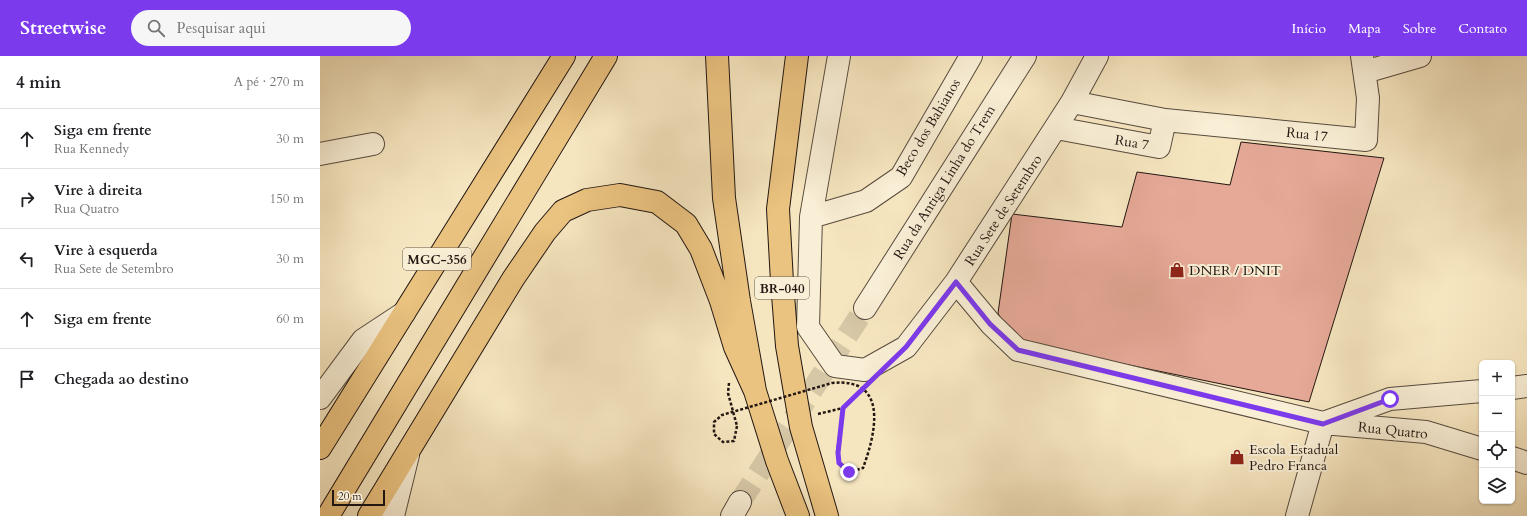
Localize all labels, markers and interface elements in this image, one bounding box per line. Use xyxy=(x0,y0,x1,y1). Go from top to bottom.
search box xyxy=(131,10,411,46)
text: Streetwise xyxy=(20,15,107,41)
icon: search xyxy=(145,17,167,39)
text: Pesquisar aqui xyxy=(177,18,266,38)
text: Início xyxy=(1291,19,1326,38)
text: Mapa xyxy=(1348,19,1381,38)
text: Sobre xyxy=(1403,19,1436,38)
text: Contato xyxy=(1458,19,1507,38)
text: 4 min xyxy=(16,71,61,94)
text: A pé · 270 m xyxy=(234,73,304,91)
street label: Beco dos Bahianos xyxy=(892,75,965,180)
street label: Rua da Antiga Linha do Trem xyxy=(889,101,1000,263)
text: Siga em frente xyxy=(54,120,152,140)
street label: Rua 17 xyxy=(1285,123,1329,146)
icon: ahead xyxy=(16,128,38,150)
text: 30 m xyxy=(276,130,304,148)
street label: Rua 7 xyxy=(1113,130,1150,155)
text: Rua Kennedy xyxy=(54,140,129,158)
street label: Rua Sete de Setembro xyxy=(960,151,1047,269)
text: Vire à direita xyxy=(54,180,142,200)
icon: right xyxy=(16,188,38,210)
text: 150 m xyxy=(270,190,304,208)
text: Rua Quatro xyxy=(54,200,119,218)
text: Vire à esquerda xyxy=(54,240,158,260)
icon: left xyxy=(16,248,38,270)
road number: MGC-356 xyxy=(403,248,471,270)
text: 30 m xyxy=(276,250,304,268)
text: Rua Sete de Setembro xyxy=(54,260,174,278)
shop icon: DNER / DNIT xyxy=(1168,261,1186,279)
place label: DNER / DNIT xyxy=(1189,261,1281,280)
road number: BR-040 xyxy=(755,277,809,299)
icon: ahead xyxy=(16,308,38,330)
text: Siga em frente xyxy=(54,309,152,329)
text: 60 m xyxy=(276,310,304,328)
map controls xyxy=(1479,360,1515,504)
button: + xyxy=(1479,360,1515,396)
icon: arrive xyxy=(16,368,38,390)
text: Chegada ao destino xyxy=(54,369,189,389)
route start xyxy=(1381,390,1399,408)
button: − xyxy=(1479,396,1515,432)
street label: Rua Quatro xyxy=(1357,417,1429,444)
button: locate xyxy=(1479,432,1515,468)
place label: Escola Estadual Pedro Franca xyxy=(1249,440,1339,475)
shop icon: Escola Estadual Pedro Franca xyxy=(1228,448,1246,466)
route end xyxy=(840,463,858,481)
button: layers xyxy=(1479,468,1515,504)
scale bar xyxy=(332,488,385,507)
text: 20 m xyxy=(338,489,362,504)

